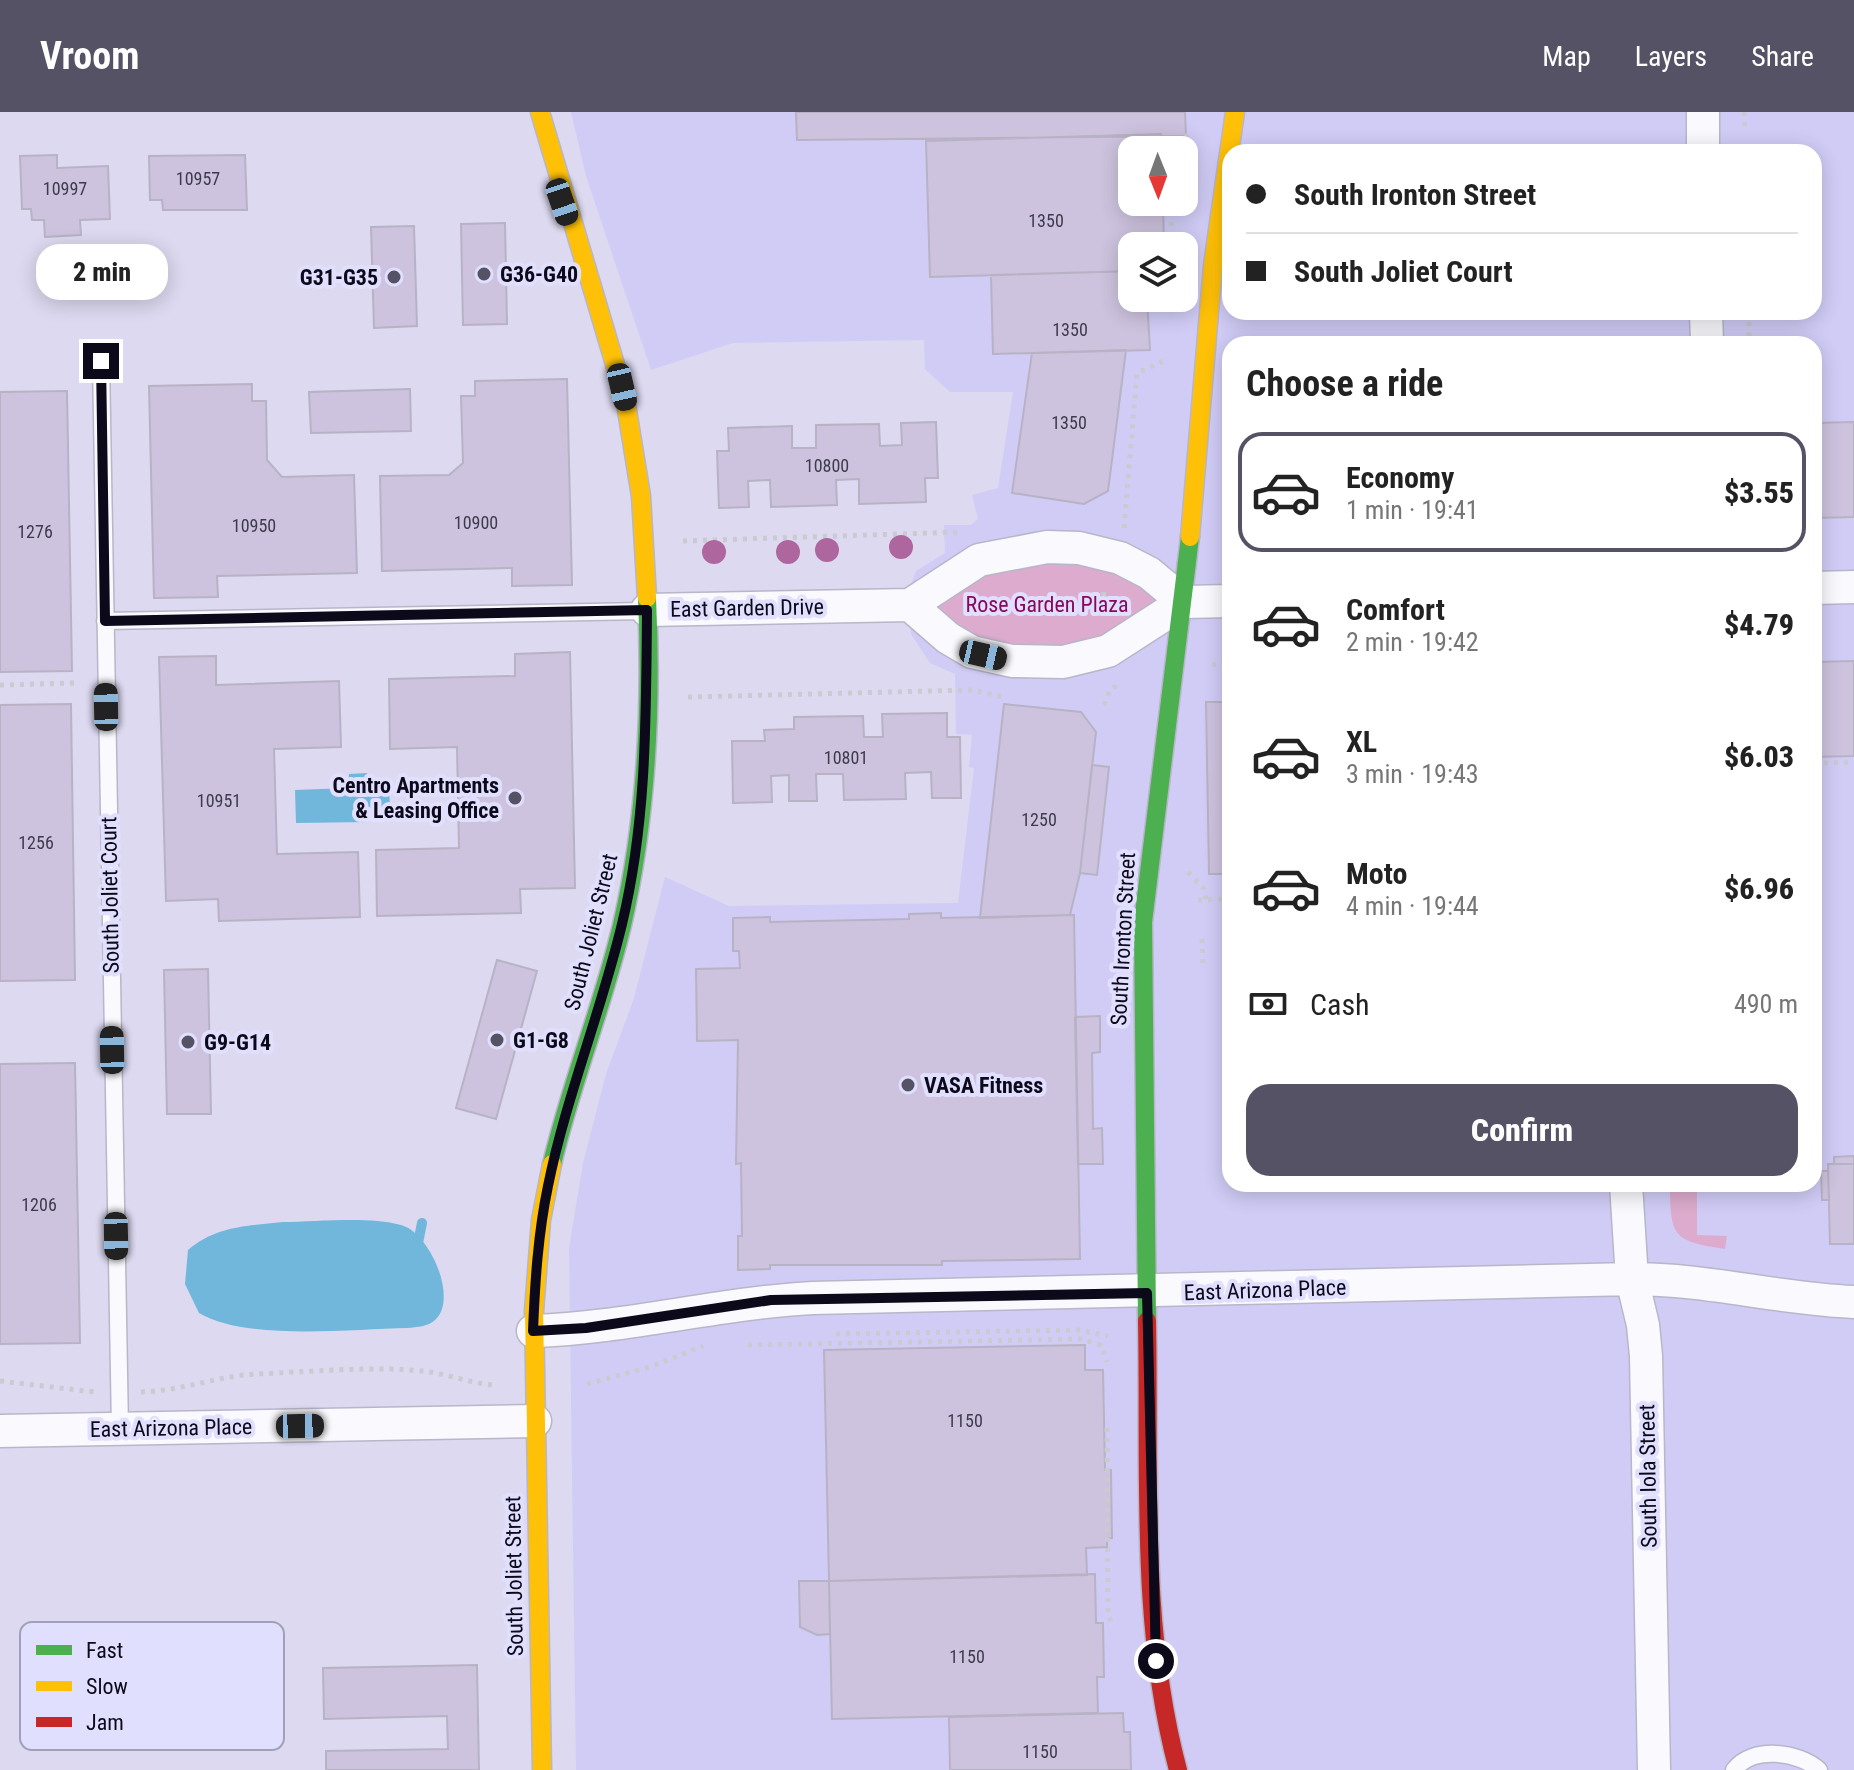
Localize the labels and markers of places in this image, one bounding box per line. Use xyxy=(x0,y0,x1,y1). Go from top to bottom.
place label: G36-G40 xyxy=(500,262,578,287)
place label: G31-G35 xyxy=(300,265,378,290)
marker: G36-G40 xyxy=(475,265,493,283)
marker: G31-G35 xyxy=(385,268,403,286)
place label: Centro Apartments & Leasing Office xyxy=(333,773,499,823)
marker: Centro Apartments & Leasing Office xyxy=(506,789,524,807)
place label: G1-G8 xyxy=(513,1028,569,1053)
place label: G9-G14 xyxy=(204,1030,271,1055)
marker: G1-G8 xyxy=(488,1031,506,1049)
marker: G9-G14 xyxy=(179,1033,197,1051)
place label: VASA Fitness xyxy=(924,1073,1043,1098)
marker: VASA Fitness xyxy=(899,1076,917,1094)

